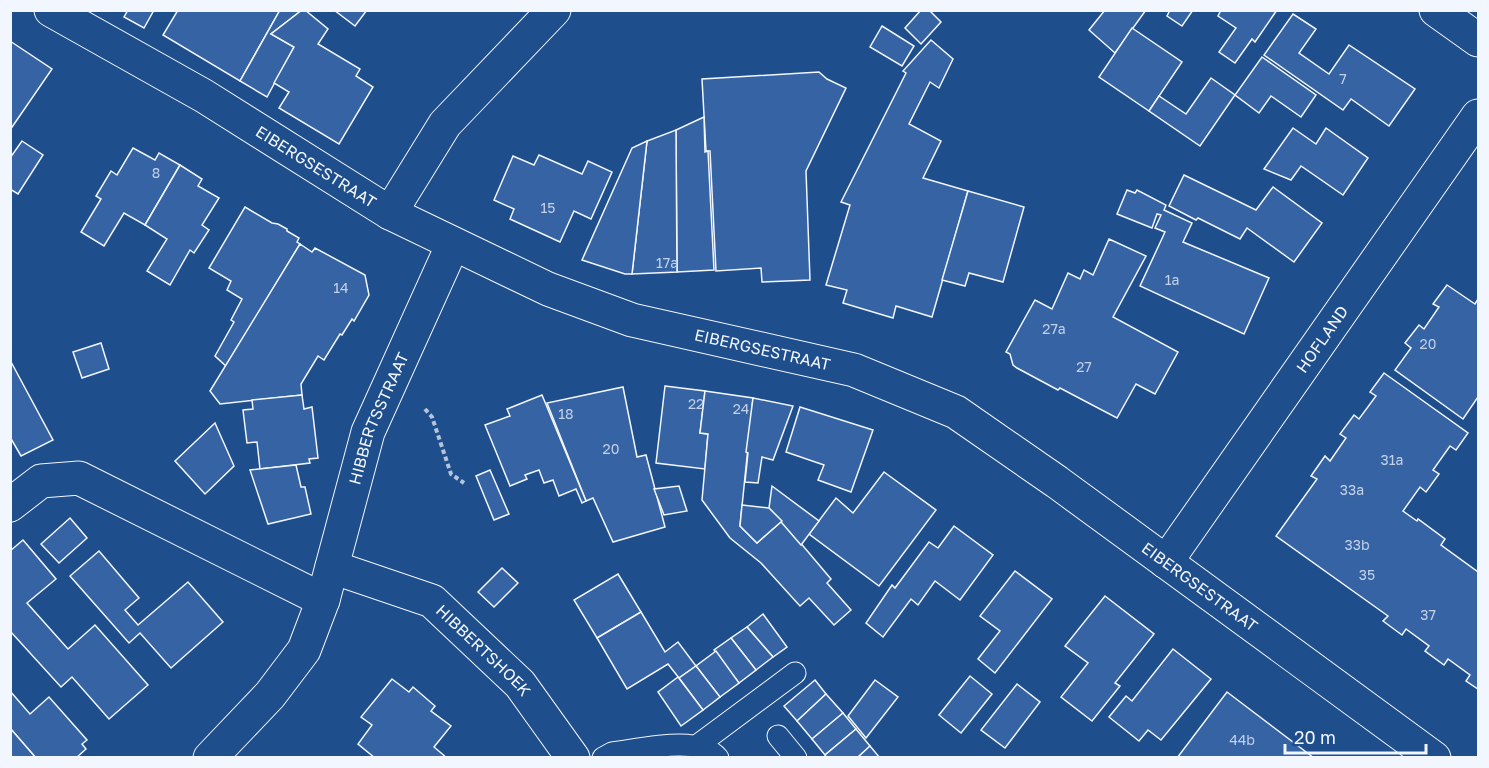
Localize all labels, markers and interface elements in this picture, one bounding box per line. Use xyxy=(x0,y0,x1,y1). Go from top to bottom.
house number: 7 xyxy=(1339,70,1347,87)
street label: EIBERGSESTRAAT xyxy=(252,121,380,212)
house number: 8 xyxy=(152,164,160,181)
house number: 15 xyxy=(541,199,555,216)
house number: 17a xyxy=(656,254,678,271)
house number: 1a xyxy=(1165,271,1179,288)
house number: 14 xyxy=(333,279,349,296)
street label: HOFLAND xyxy=(1292,302,1352,377)
house number: 27a xyxy=(1042,320,1066,337)
street label: EIBERGSESTRAAT xyxy=(693,324,833,374)
house number: 20 xyxy=(1420,335,1436,352)
street label: HIBBERTSSTRAAT xyxy=(344,349,413,487)
house number: 27 xyxy=(1076,358,1092,375)
house number: 22 xyxy=(688,395,704,412)
house number: 24 xyxy=(733,400,749,417)
house number: 18 xyxy=(558,405,574,422)
house number: 20 xyxy=(603,440,619,457)
house number: 31a xyxy=(1381,451,1403,468)
house number: 33a xyxy=(1340,481,1364,498)
house number: 33b xyxy=(1345,536,1370,553)
street label: EIBERGSESTRAAT xyxy=(1138,538,1262,636)
house number: 35 xyxy=(1359,566,1375,583)
street label: HIBBERTSHOEK xyxy=(432,600,535,700)
house number: 37 xyxy=(1420,606,1436,623)
scale bar xyxy=(1285,717,1426,755)
text: 20 m xyxy=(1294,726,1336,748)
house number: 44b xyxy=(1229,731,1255,748)

